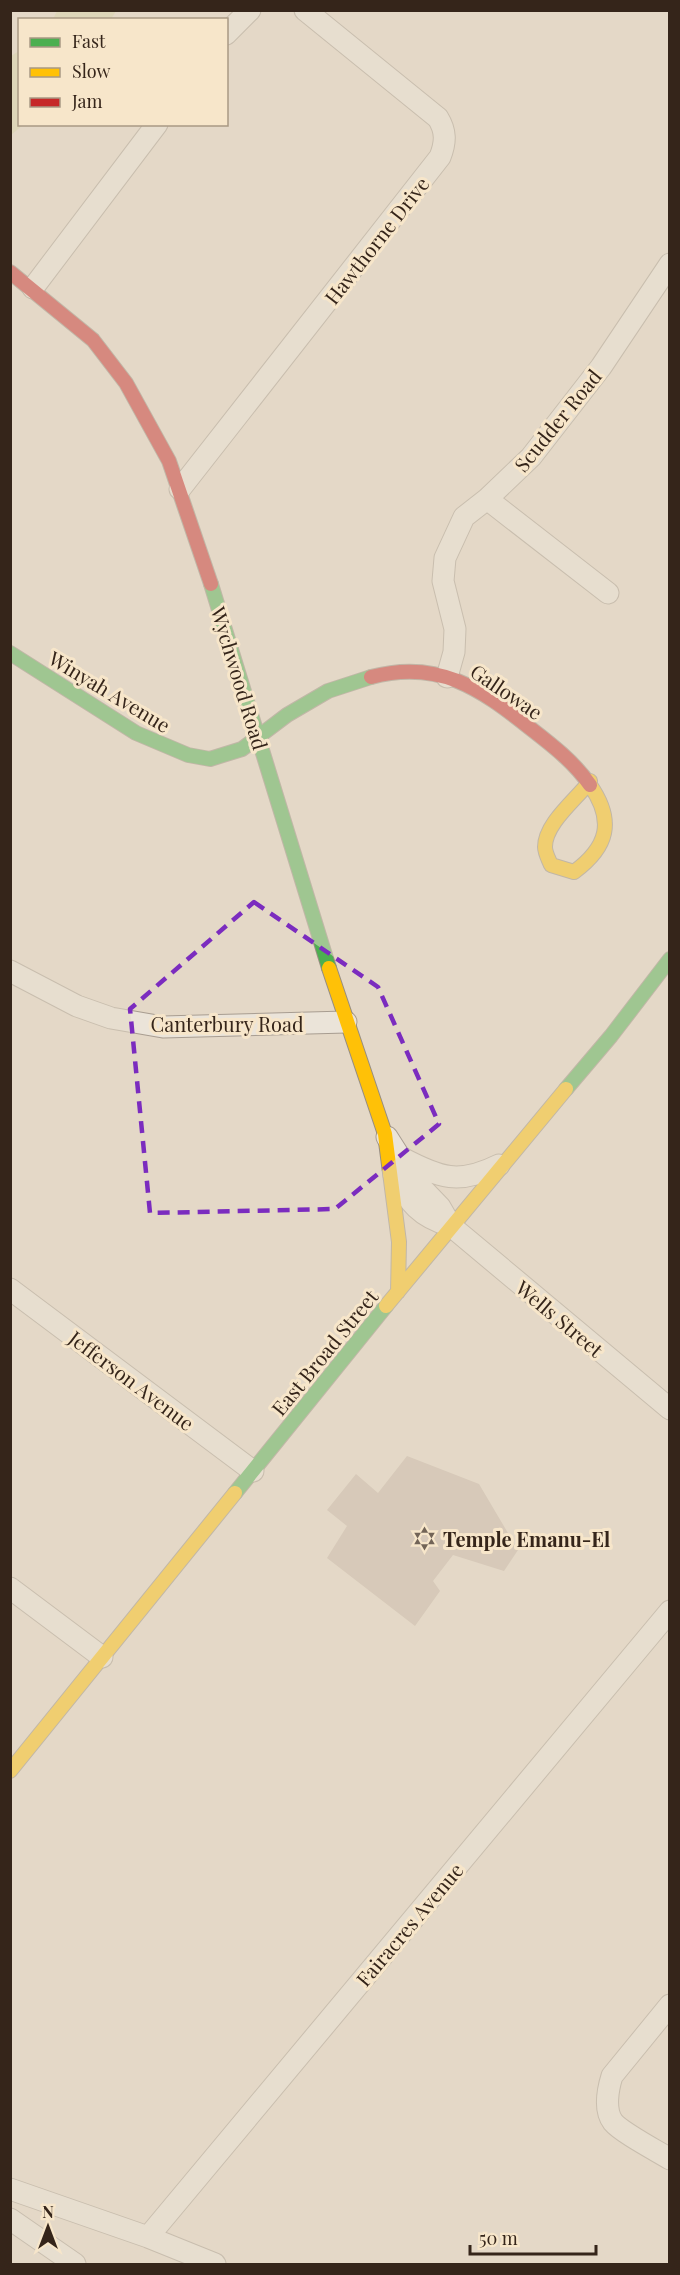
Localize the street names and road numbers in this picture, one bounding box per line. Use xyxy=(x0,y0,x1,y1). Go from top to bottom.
street label: Hawthorne Drive xyxy=(318,171,434,309)
street label: Scudder Road xyxy=(507,363,607,477)
street label: Wychwood Road xyxy=(205,602,275,753)
street label: Winyah Avenue xyxy=(43,644,176,738)
street label: Gallowae xyxy=(466,657,548,725)
street label: Canterbury Road xyxy=(150,1010,304,1037)
street label: Wells Street xyxy=(510,1273,610,1363)
street label: East Broad Street xyxy=(265,1283,384,1421)
street label: Jefferson Avenue xyxy=(63,1323,200,1436)
street label: Fairacres Avenue xyxy=(349,1857,469,1991)

